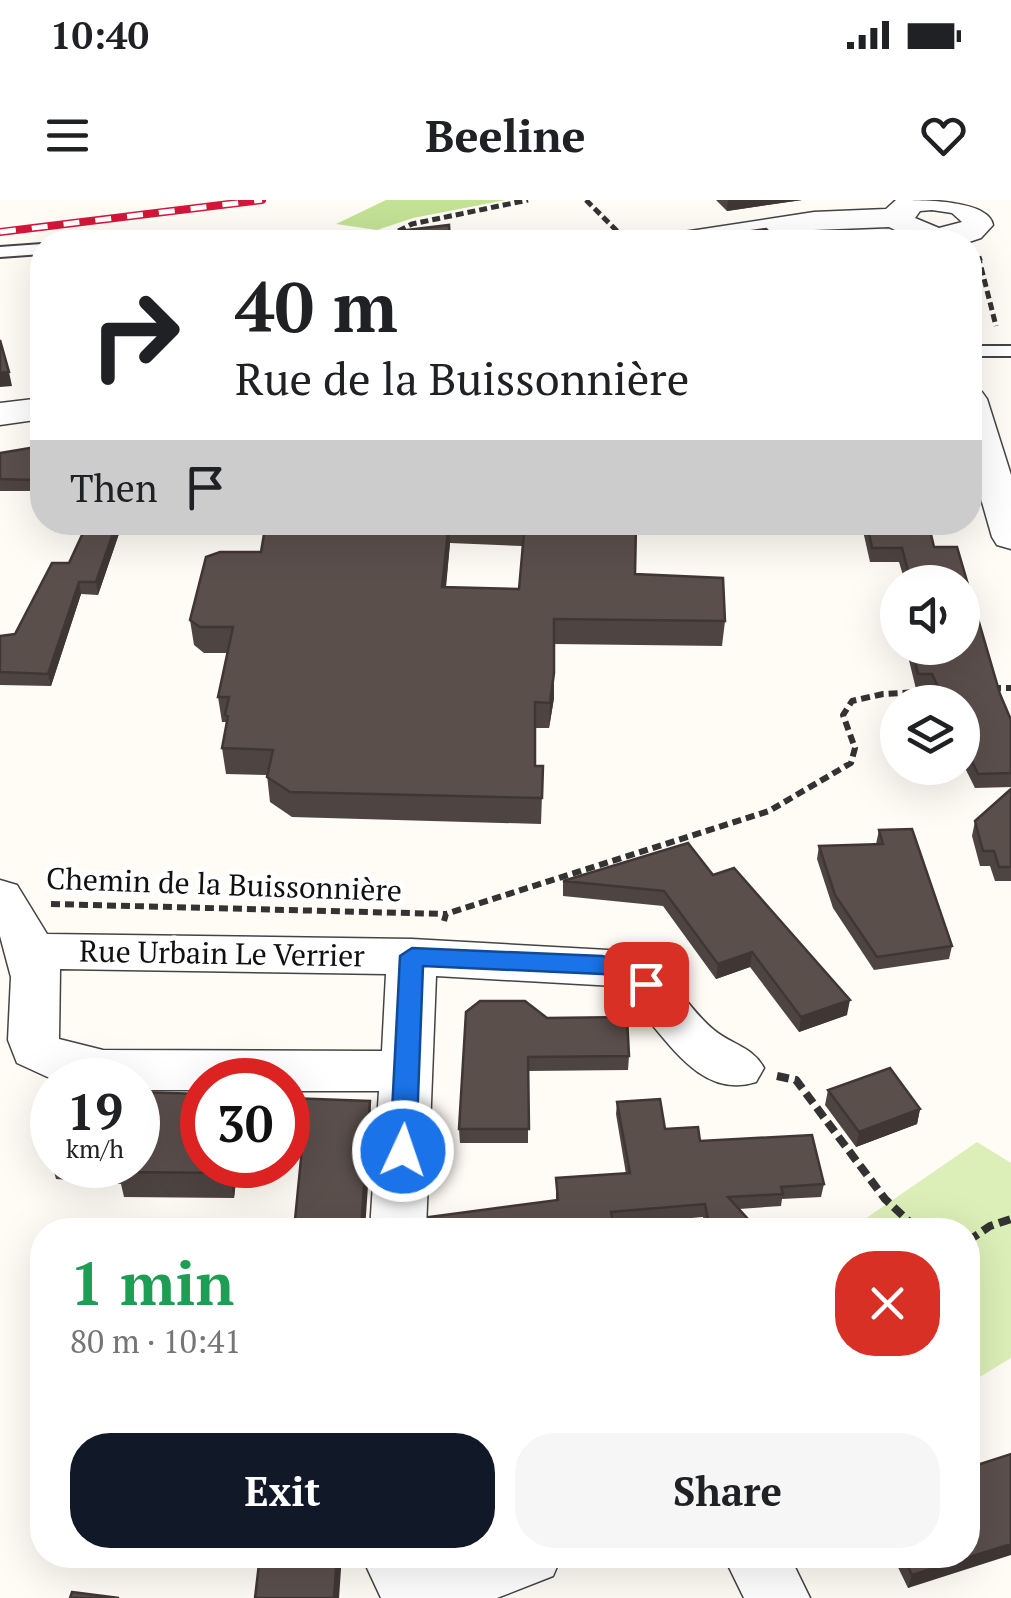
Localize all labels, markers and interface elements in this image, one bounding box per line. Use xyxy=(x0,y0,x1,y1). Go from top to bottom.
text: 10:40 xyxy=(50,10,149,60)
text: Beeline xyxy=(425,105,586,165)
icon: menu xyxy=(40,108,95,163)
icon: heart xyxy=(916,108,971,163)
text: 40 m xyxy=(235,259,398,352)
icon: right xyxy=(70,270,200,400)
text: Rue de la Buissonnière xyxy=(235,348,689,408)
icon: arrive xyxy=(178,460,233,515)
text: Then xyxy=(70,463,158,513)
map controls xyxy=(880,565,980,785)
button: sound xyxy=(880,565,980,665)
button: layers xyxy=(880,685,980,785)
street label: Chemin de la Buissonnière xyxy=(45,858,403,910)
street label: Rue Urbain Le Verrier xyxy=(79,931,366,975)
pin xyxy=(604,942,689,1027)
icon: arrive xyxy=(619,957,674,1012)
speed limit sign: 30 xyxy=(180,1058,310,1188)
text: 19 xyxy=(67,1078,123,1144)
position arrow xyxy=(351,1099,455,1203)
text: km/h xyxy=(66,1132,124,1165)
text: 1 min xyxy=(70,1243,234,1322)
button: close xyxy=(835,1251,940,1356)
text: 80 m · 10:41 xyxy=(70,1320,241,1362)
button: Exit xyxy=(70,1433,495,1548)
button: Share xyxy=(515,1433,940,1548)

